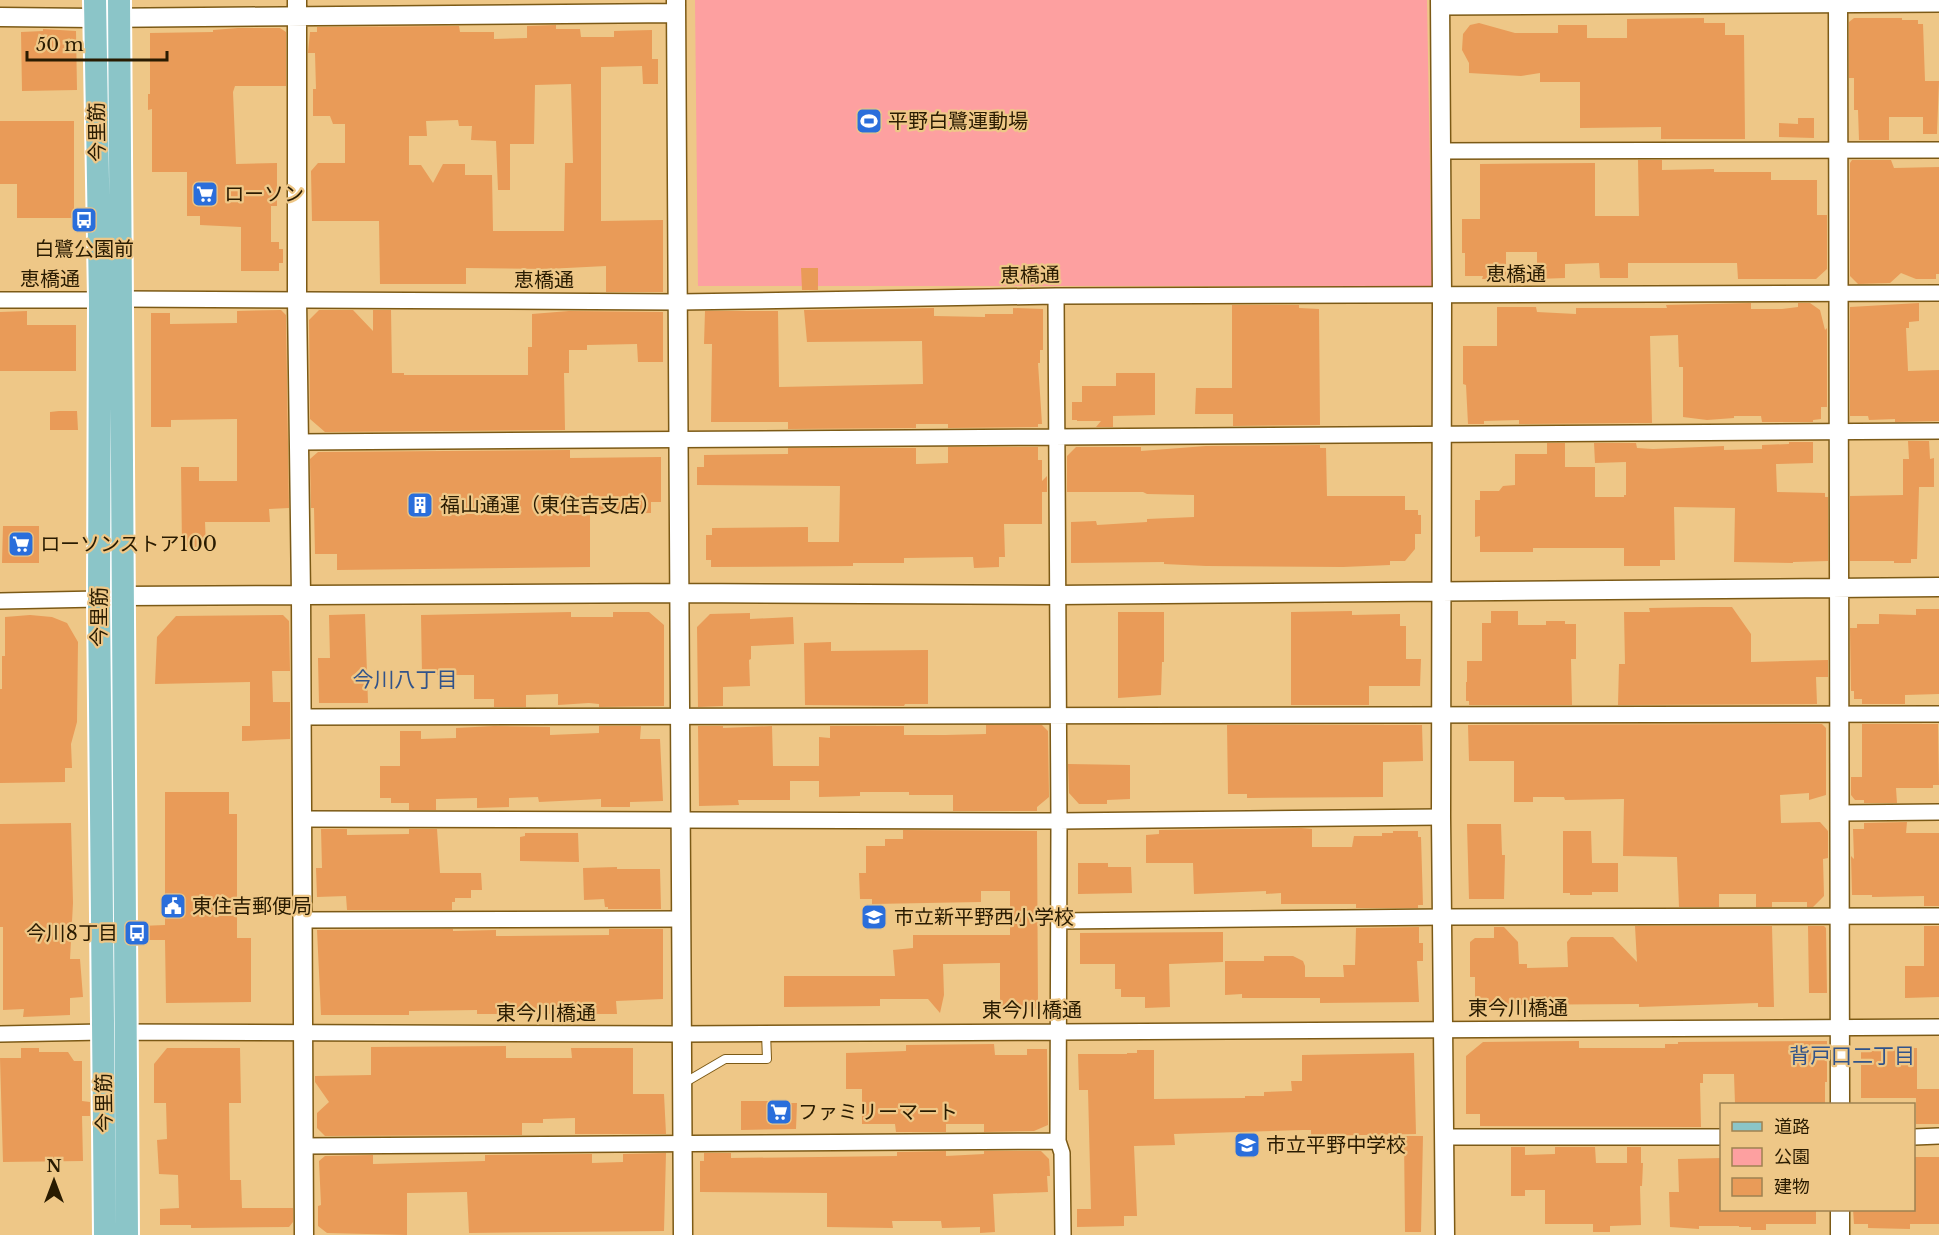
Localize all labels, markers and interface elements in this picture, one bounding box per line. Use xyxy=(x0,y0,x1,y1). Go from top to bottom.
scale bar xyxy=(27,24,166,62)
text: 50 m xyxy=(36,34,84,56)
street label: 今里筋 xyxy=(84,102,110,162)
sports icon: 平野白鷺運動場 xyxy=(854,106,884,136)
place label: 平野白鷺運動場 xyxy=(888,109,1028,133)
supermarket icon: ローソン xyxy=(190,179,220,209)
place label: ローソン xyxy=(224,182,304,206)
bus stop icon: 白鷺公園前 xyxy=(69,205,99,235)
place label: 白鷺公園前 xyxy=(34,237,134,261)
street label: 恵橋通 xyxy=(1000,262,1060,288)
street label: 恵橋通 xyxy=(1486,262,1546,286)
street label: 恵橋通 xyxy=(20,267,80,291)
street label: 恵橋通 xyxy=(514,268,574,292)
building icon: 福山通運（東住吉支店） xyxy=(405,490,435,520)
place label: 福山通運（東住吉支店） xyxy=(440,493,660,517)
supermarket icon: ローソンストア100 xyxy=(6,529,36,559)
place label: ローソンストア100 xyxy=(40,532,217,556)
street label: 今里筋 xyxy=(87,587,111,647)
district label: 今川八丁目 xyxy=(353,667,458,693)
public building icon: 東住吉郵便局 xyxy=(158,891,188,921)
place label: 東住吉郵便局 xyxy=(192,894,312,918)
school or university icon: 市立新平野西小学校 xyxy=(859,902,889,932)
place label: 市立新平野西小学校 xyxy=(894,905,1074,929)
bus stop icon: 今川8丁目 xyxy=(122,918,152,948)
place label: 今川8丁目 xyxy=(26,921,118,945)
street label: 東今川橋通 xyxy=(1468,996,1568,1020)
street label: 東今川橋通 xyxy=(982,998,1082,1022)
street label: 東今川橋通 xyxy=(496,1001,596,1025)
district label: 背戸口二丁目 xyxy=(1789,1043,1915,1069)
street label: 今里筋 xyxy=(91,1073,117,1133)
supermarket icon: ファミリーマート xyxy=(764,1097,794,1127)
place label: ファミリーマート xyxy=(798,1100,958,1124)
legend xyxy=(1720,1103,1915,1211)
text: 道路 xyxy=(1774,1116,1810,1138)
school or university icon: 市立平野中学校 xyxy=(1232,1130,1262,1160)
place label: 市立平野中学校 xyxy=(1266,1133,1406,1157)
text: 公園 xyxy=(1774,1146,1810,1168)
north arrow xyxy=(24,1151,84,1211)
text: N xyxy=(46,1156,62,1176)
text: 建物 xyxy=(1774,1176,1810,1198)

